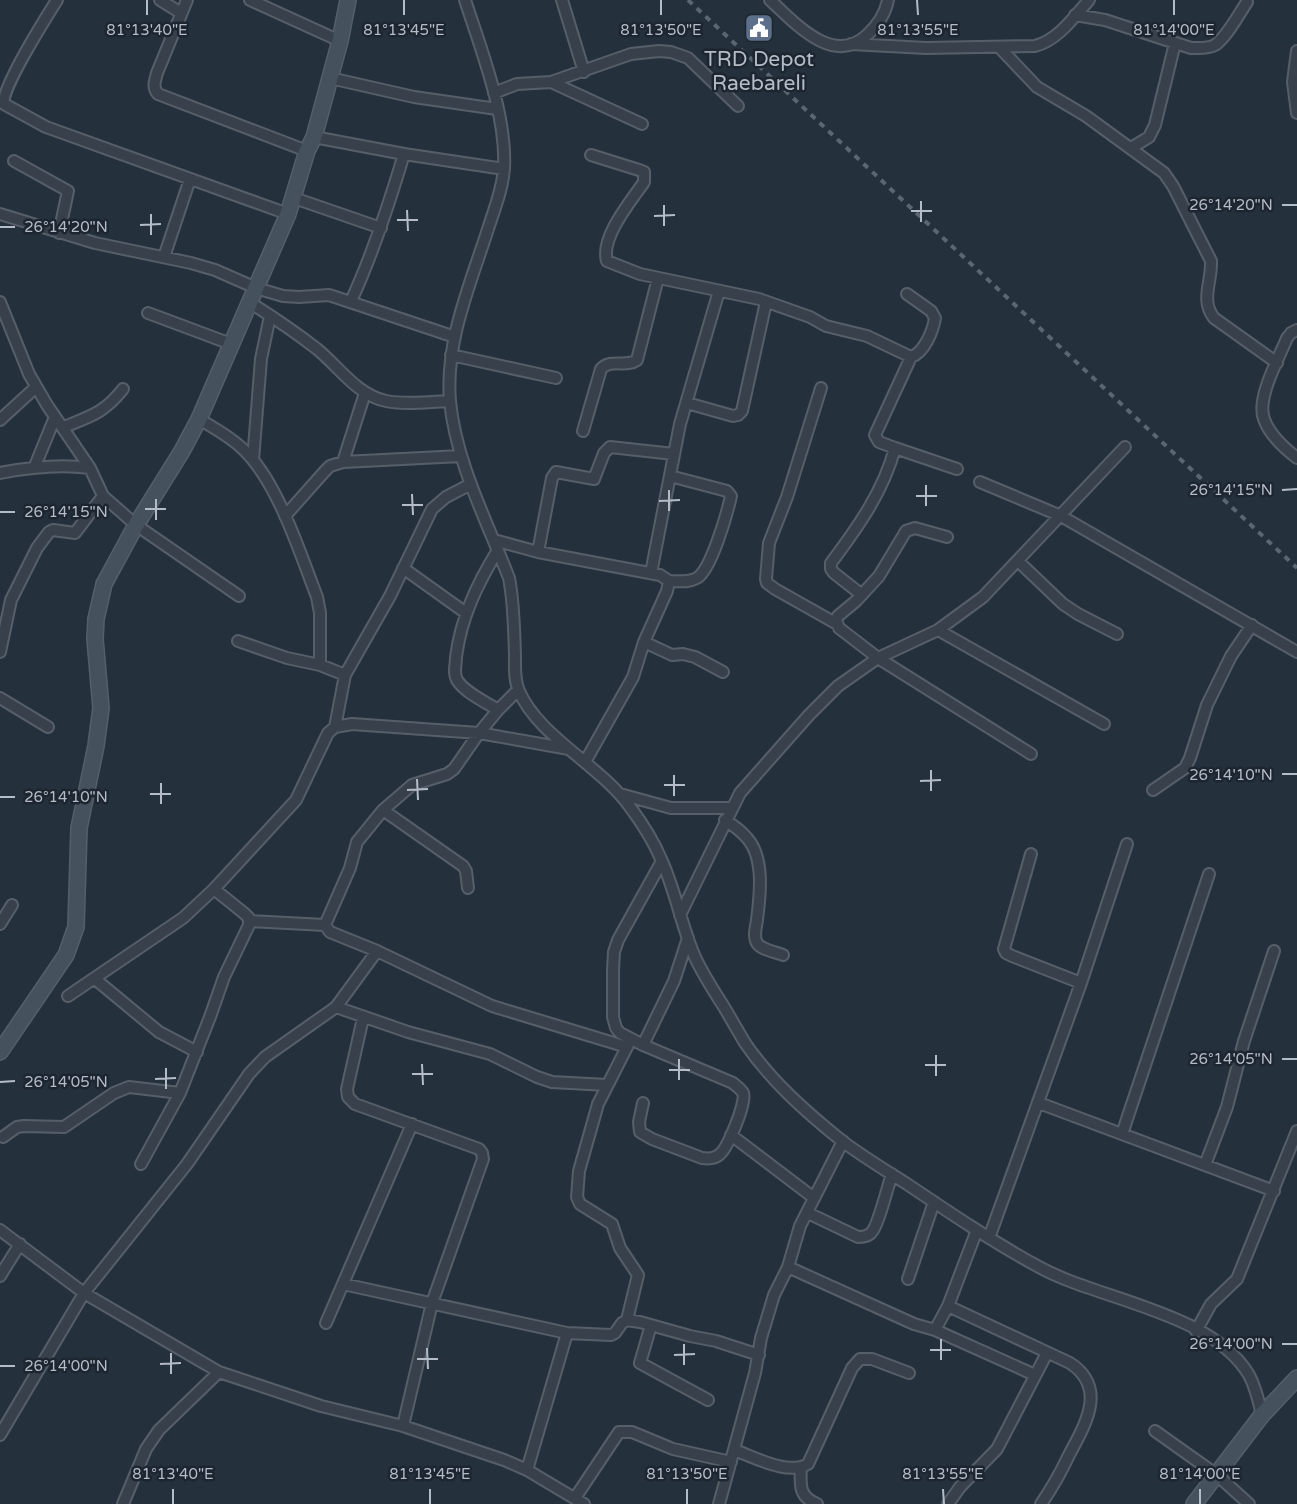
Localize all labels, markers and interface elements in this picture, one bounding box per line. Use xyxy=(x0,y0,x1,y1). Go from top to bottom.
public building icon: TRD Depot Raebareli xyxy=(743,12,775,44)
text: 81°13'40"E xyxy=(106,21,188,39)
text: 81°13'45"E xyxy=(363,21,445,39)
text: 81°13'50"E xyxy=(620,21,702,39)
text: 81°13'55"E xyxy=(877,21,959,39)
text: 81°14'00"E xyxy=(1133,21,1215,39)
place label: TRD Depot Raebareli xyxy=(704,47,814,96)
text: 26°14'20"N xyxy=(1189,196,1273,214)
text: 26°14'20"N xyxy=(24,218,108,236)
text: 26°14'15"N xyxy=(1189,481,1273,499)
text: 26°14'15"N xyxy=(24,503,108,521)
text: 26°14'10"N xyxy=(1189,766,1273,784)
text: 26°14'10"N xyxy=(24,788,108,806)
text: 26°14'05"N xyxy=(1189,1050,1273,1068)
text: 26°14'05"N xyxy=(24,1073,108,1091)
text: 26°14'00"N xyxy=(1189,1335,1273,1353)
text: 26°14'00"N xyxy=(24,1357,108,1375)
text: 81°13'40"E xyxy=(132,1465,214,1483)
text: 81°13'45"E xyxy=(389,1465,471,1483)
text: 81°13'50"E xyxy=(646,1465,728,1483)
text: 81°13'55"E xyxy=(902,1465,984,1483)
text: 81°14'00"E xyxy=(1159,1465,1241,1483)

